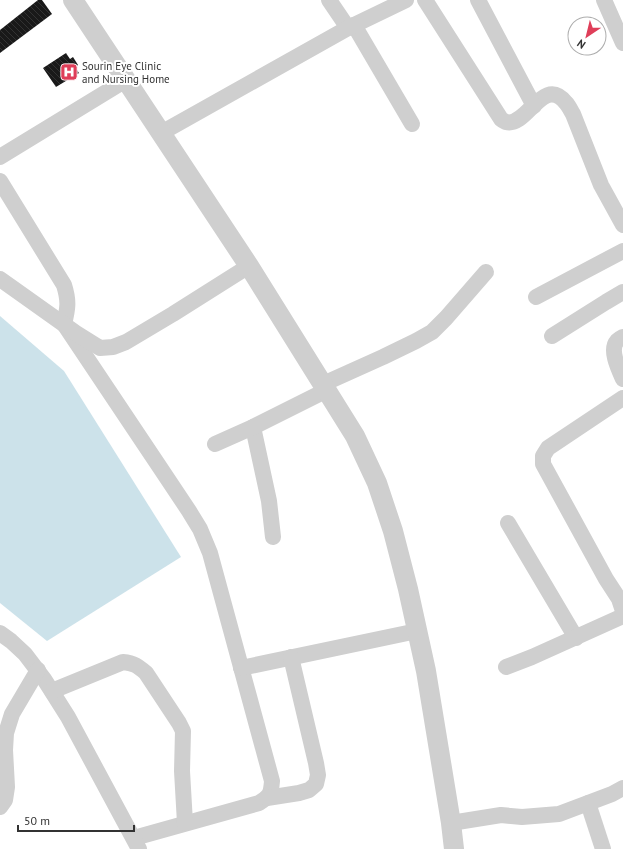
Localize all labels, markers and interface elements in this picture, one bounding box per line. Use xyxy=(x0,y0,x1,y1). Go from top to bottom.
north arrow xyxy=(567,16,607,56)
text: N xyxy=(574,36,588,52)
place label: Sourin Eye Clinic and Nursing Home xyxy=(82,59,170,86)
hospital icon: Sourin Eye Clinic and Nursing Home xyxy=(59,62,79,82)
scale bar xyxy=(18,807,134,833)
text: 50 m xyxy=(24,813,50,828)

